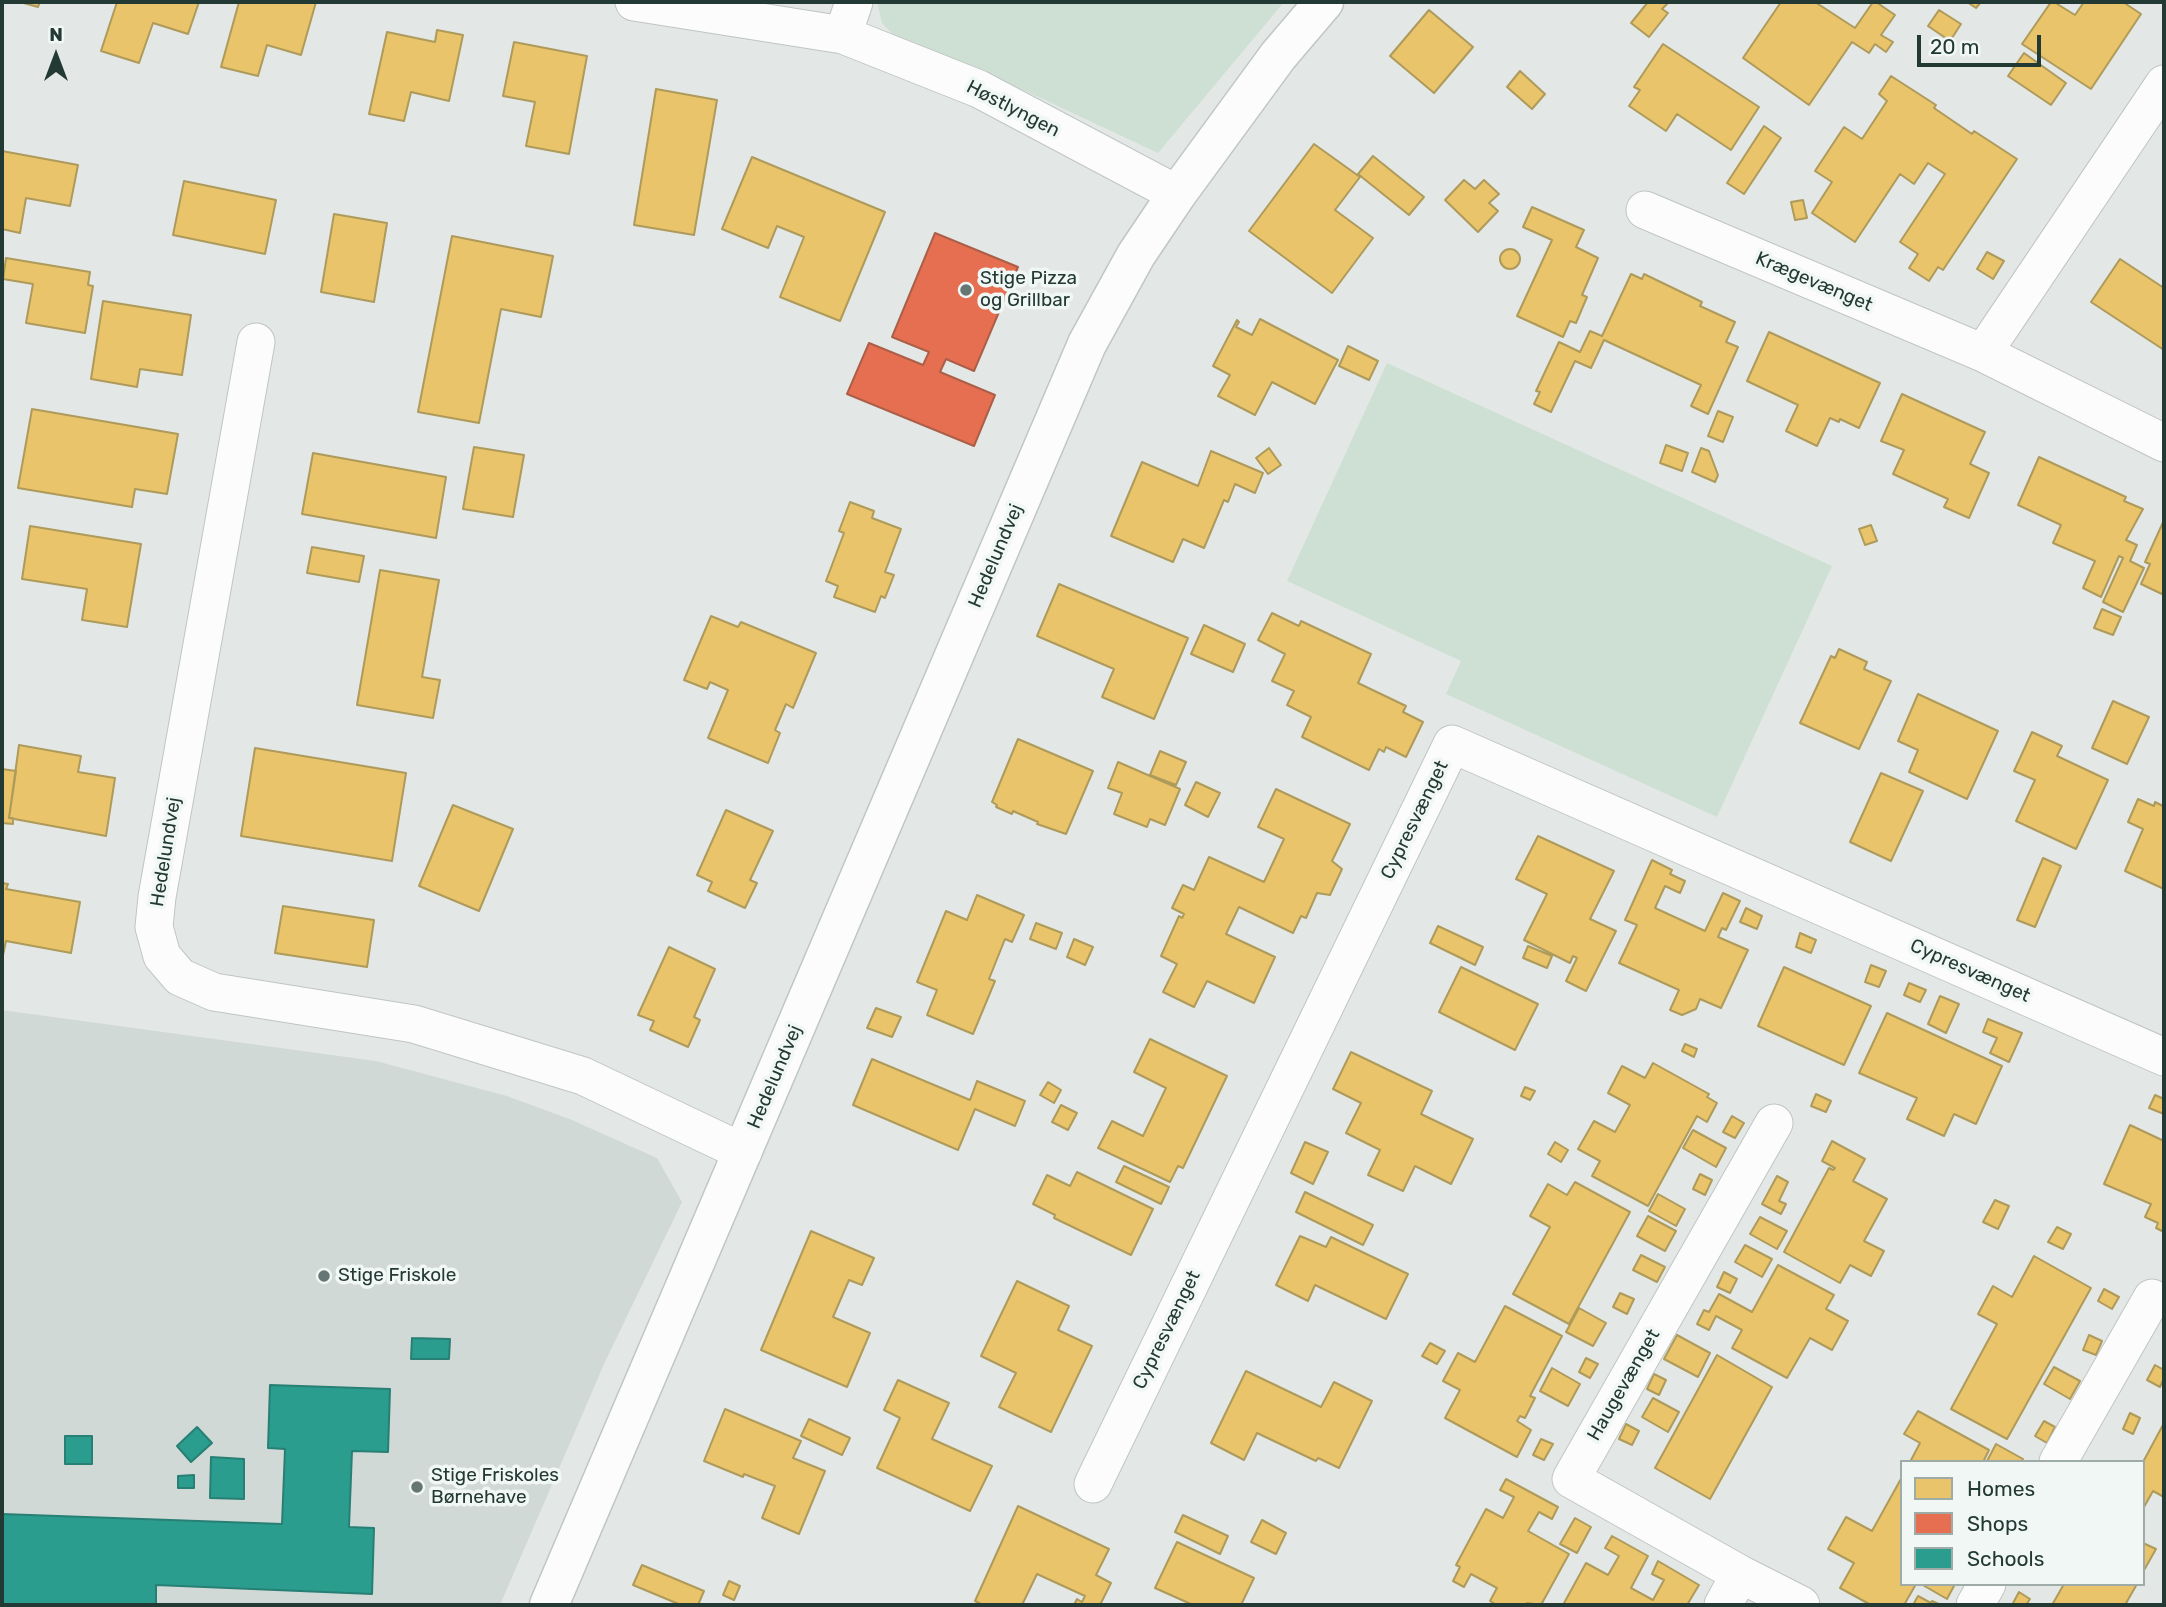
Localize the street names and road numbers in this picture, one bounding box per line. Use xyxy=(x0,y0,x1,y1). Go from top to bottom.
street label: Høstlyngen xyxy=(963,76,1063,142)
street label: Krægevænget xyxy=(1752,247,1876,317)
street label: Hedelundvej xyxy=(964,501,1028,611)
street label: Cypresvænget xyxy=(1376,757,1454,883)
street label: Hedelundvej xyxy=(146,796,186,908)
street label: Cypresvænget xyxy=(1906,934,2034,1008)
street label: Hedelundvej xyxy=(743,1022,807,1132)
street label: Cypresvænget xyxy=(1128,1267,1206,1393)
street label: Haugevænget xyxy=(1583,1325,1665,1445)

